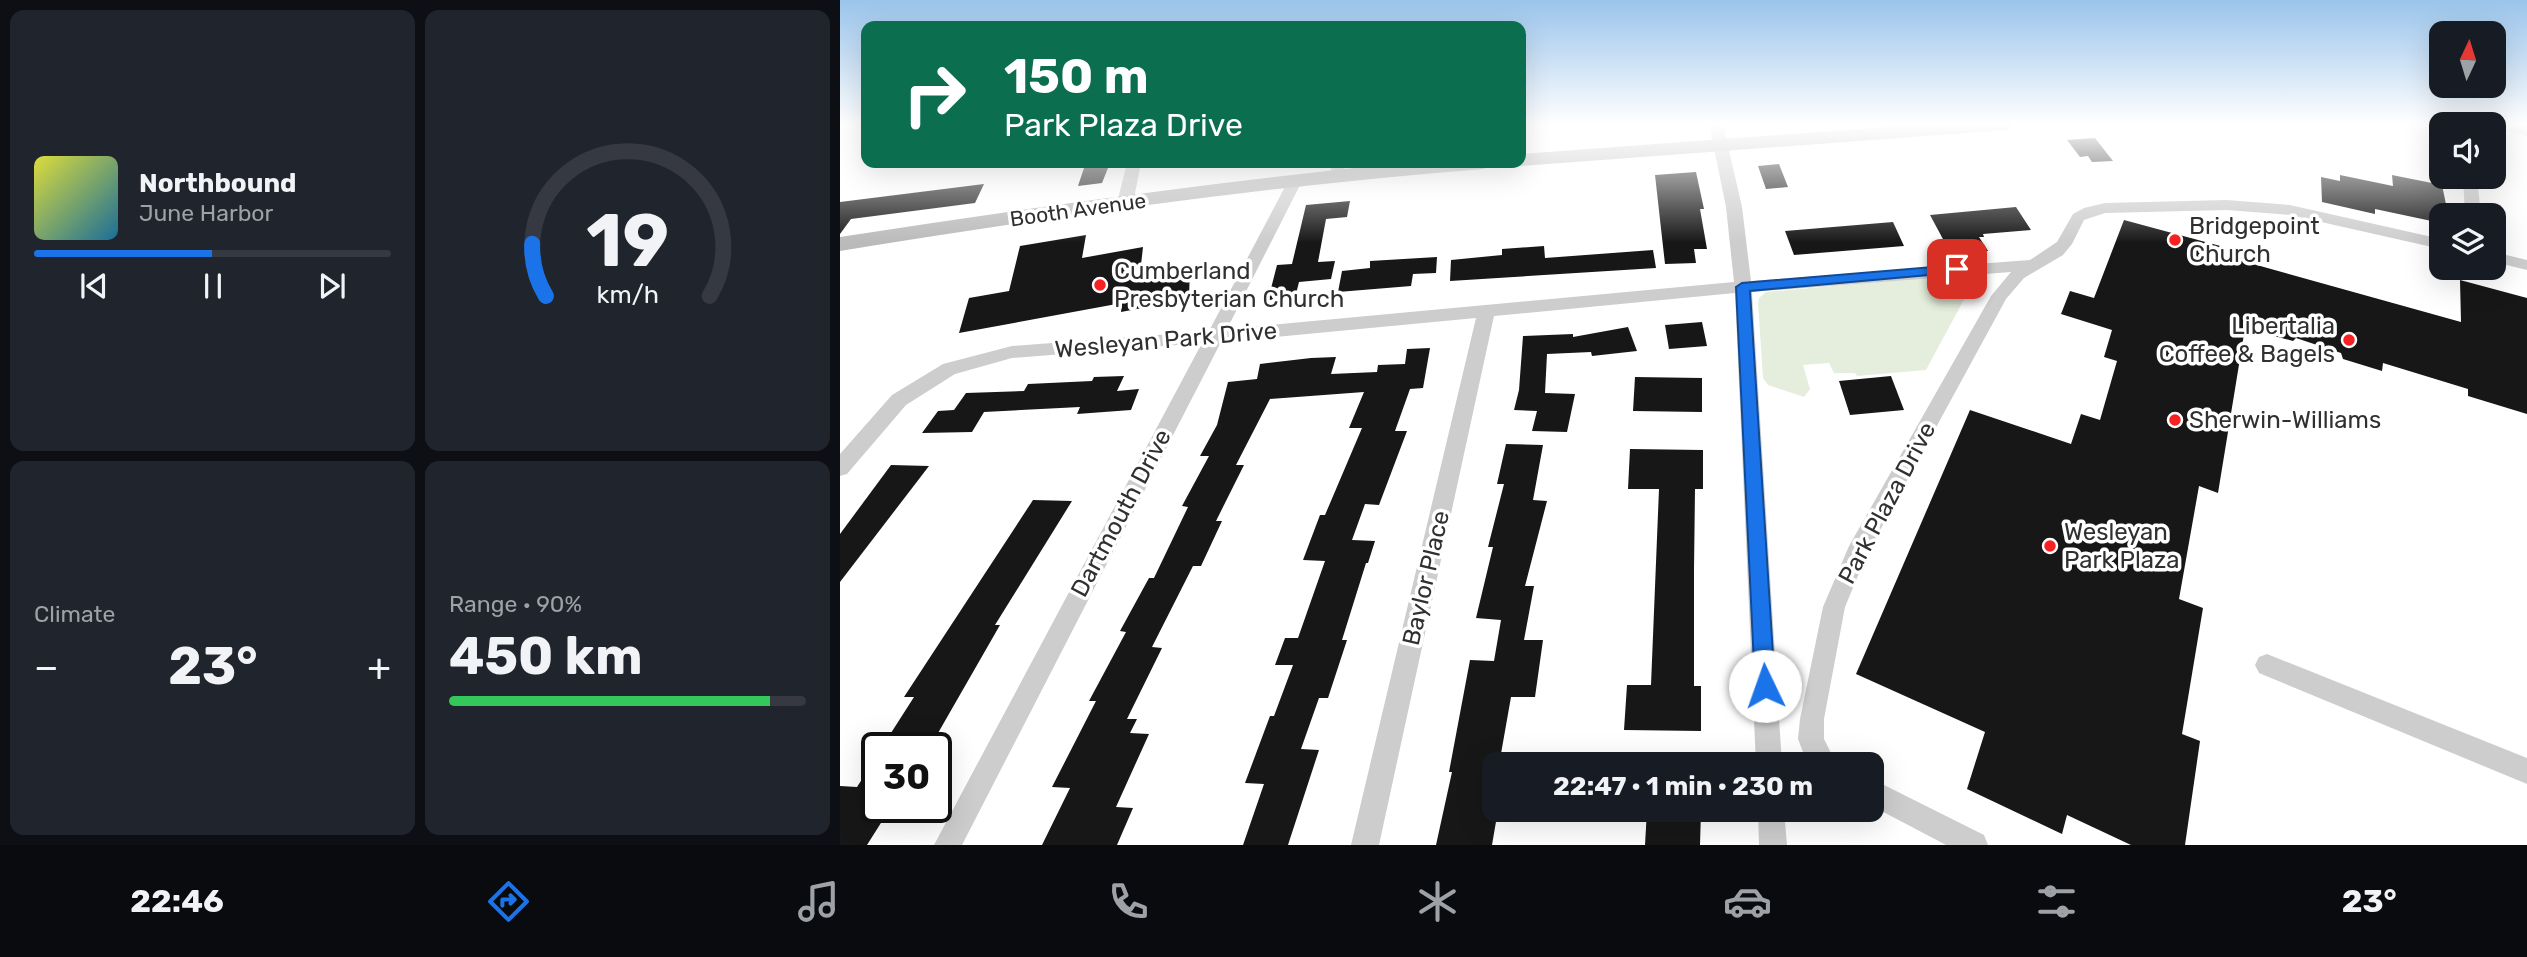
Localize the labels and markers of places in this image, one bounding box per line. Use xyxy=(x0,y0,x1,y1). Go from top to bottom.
place label: Bridgepoint Church xyxy=(2189,212,2320,268)
marker: Bridgepoint Church xyxy=(2167,232,2183,248)
pin xyxy=(1927,239,1987,299)
place label: Cumberland Presbyterian Church xyxy=(1114,257,1344,313)
marker: Cumberland Presbyterian Church xyxy=(1092,277,1108,293)
place label: Libertalia Coffee & Bagels xyxy=(2159,312,2335,368)
marker: Libertalia Coffee & Bagels xyxy=(2341,332,2357,348)
place label: Sherwin-Williams xyxy=(2189,406,2381,434)
marker: Sherwin-Williams xyxy=(2167,412,2183,428)
place label: Wesleyan Park Plaza xyxy=(2064,518,2180,574)
marker: Wesleyan Park Plaza xyxy=(2042,538,2058,554)

